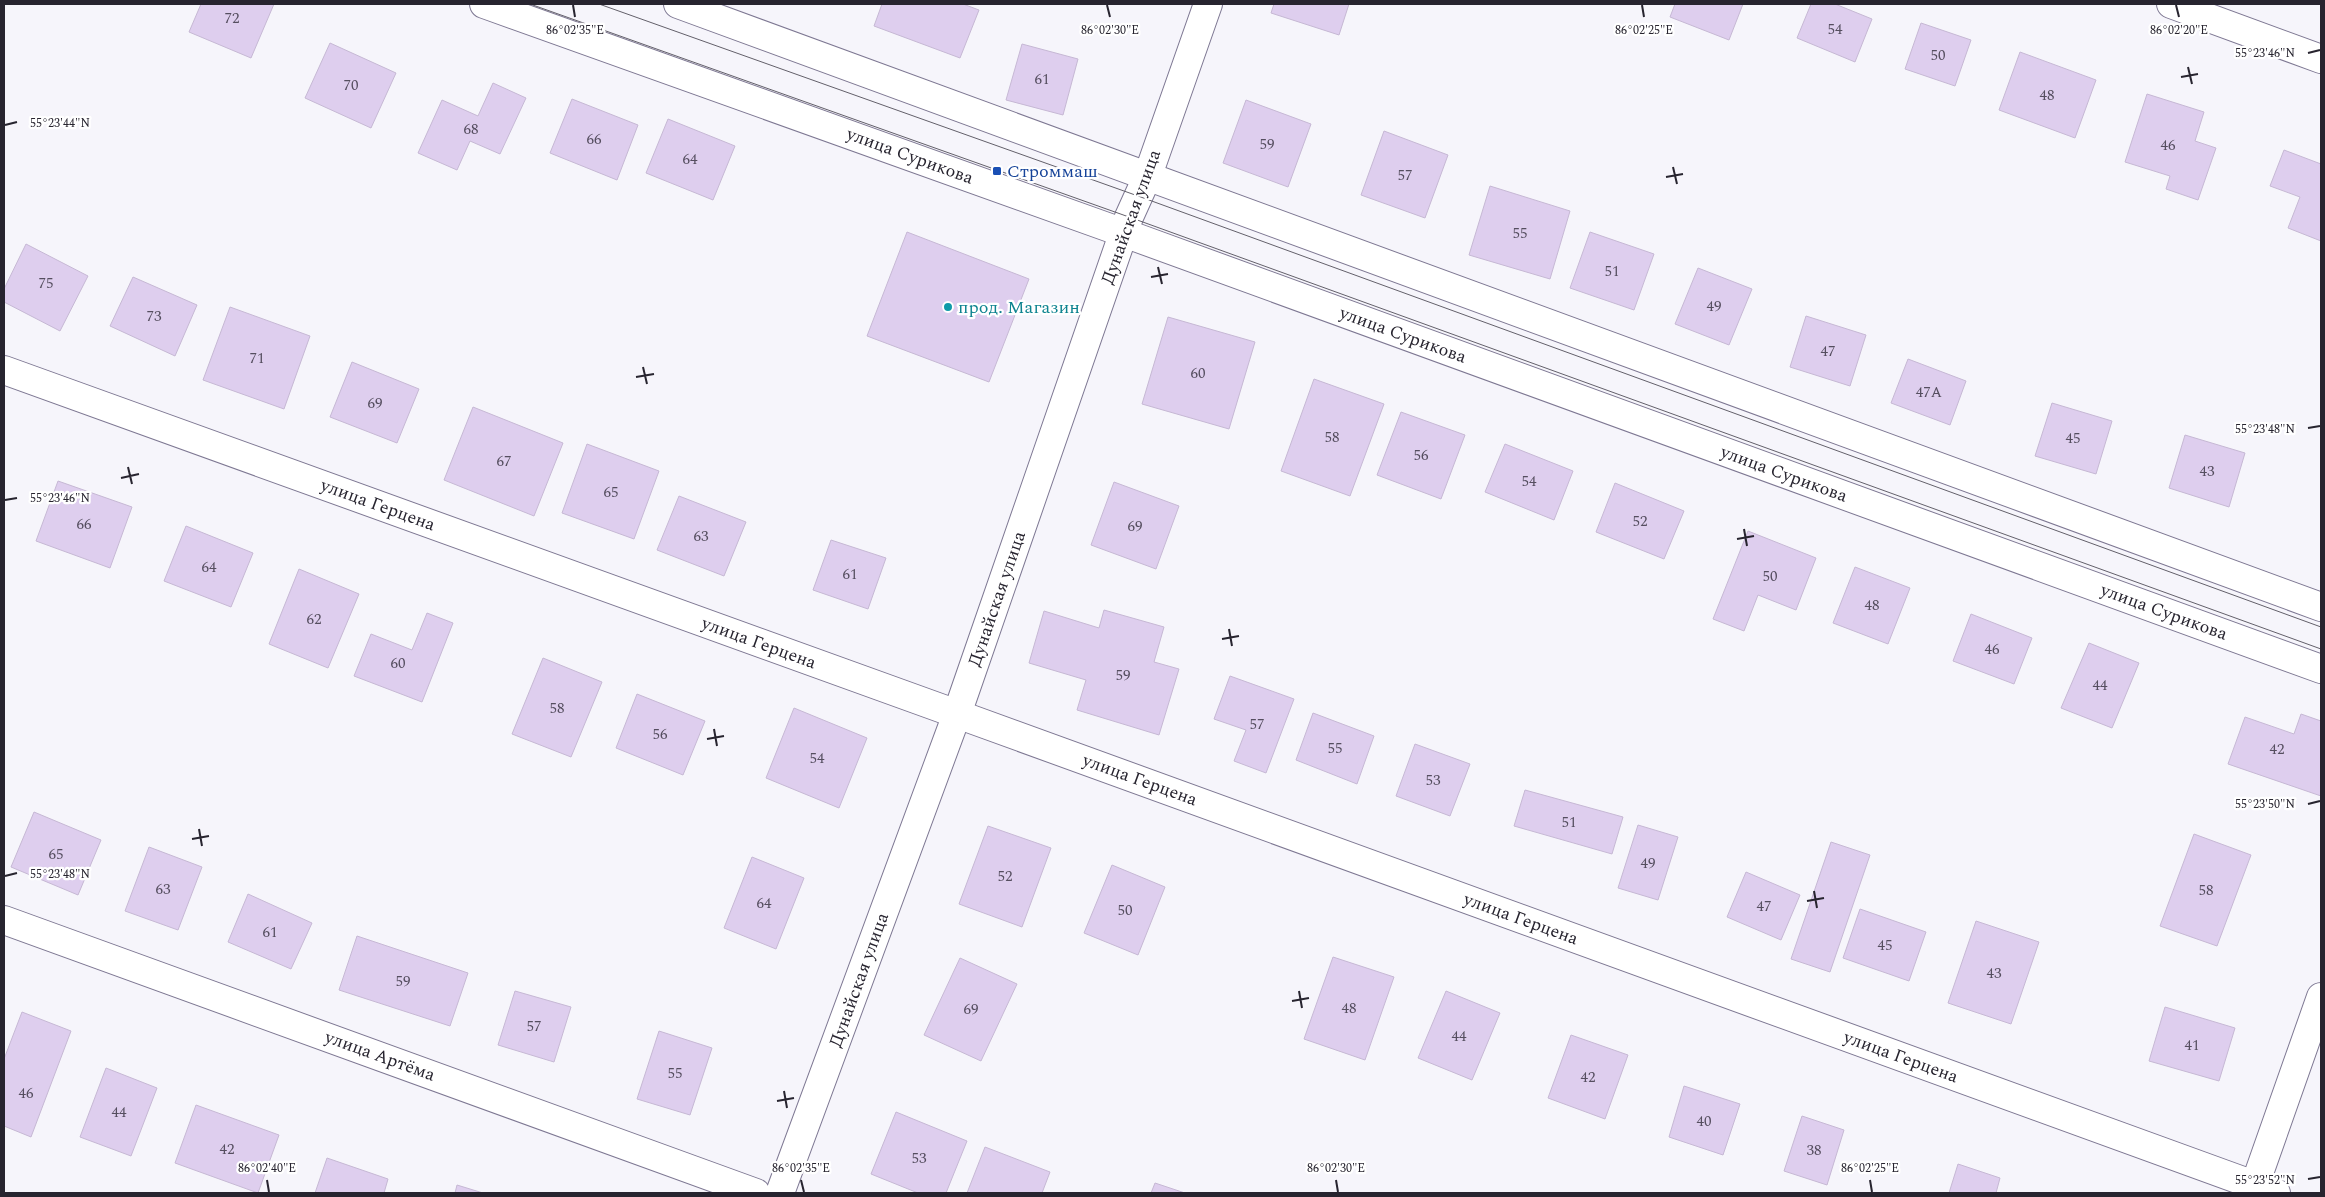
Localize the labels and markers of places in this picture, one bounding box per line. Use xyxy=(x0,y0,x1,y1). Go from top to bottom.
place label: Строммаш xyxy=(1007,158,1097,185)
marker: Строммаш xyxy=(991,165,1003,177)
place label: прод. Магазин xyxy=(958,294,1080,321)
marker: прод. Магазин xyxy=(942,301,954,313)

